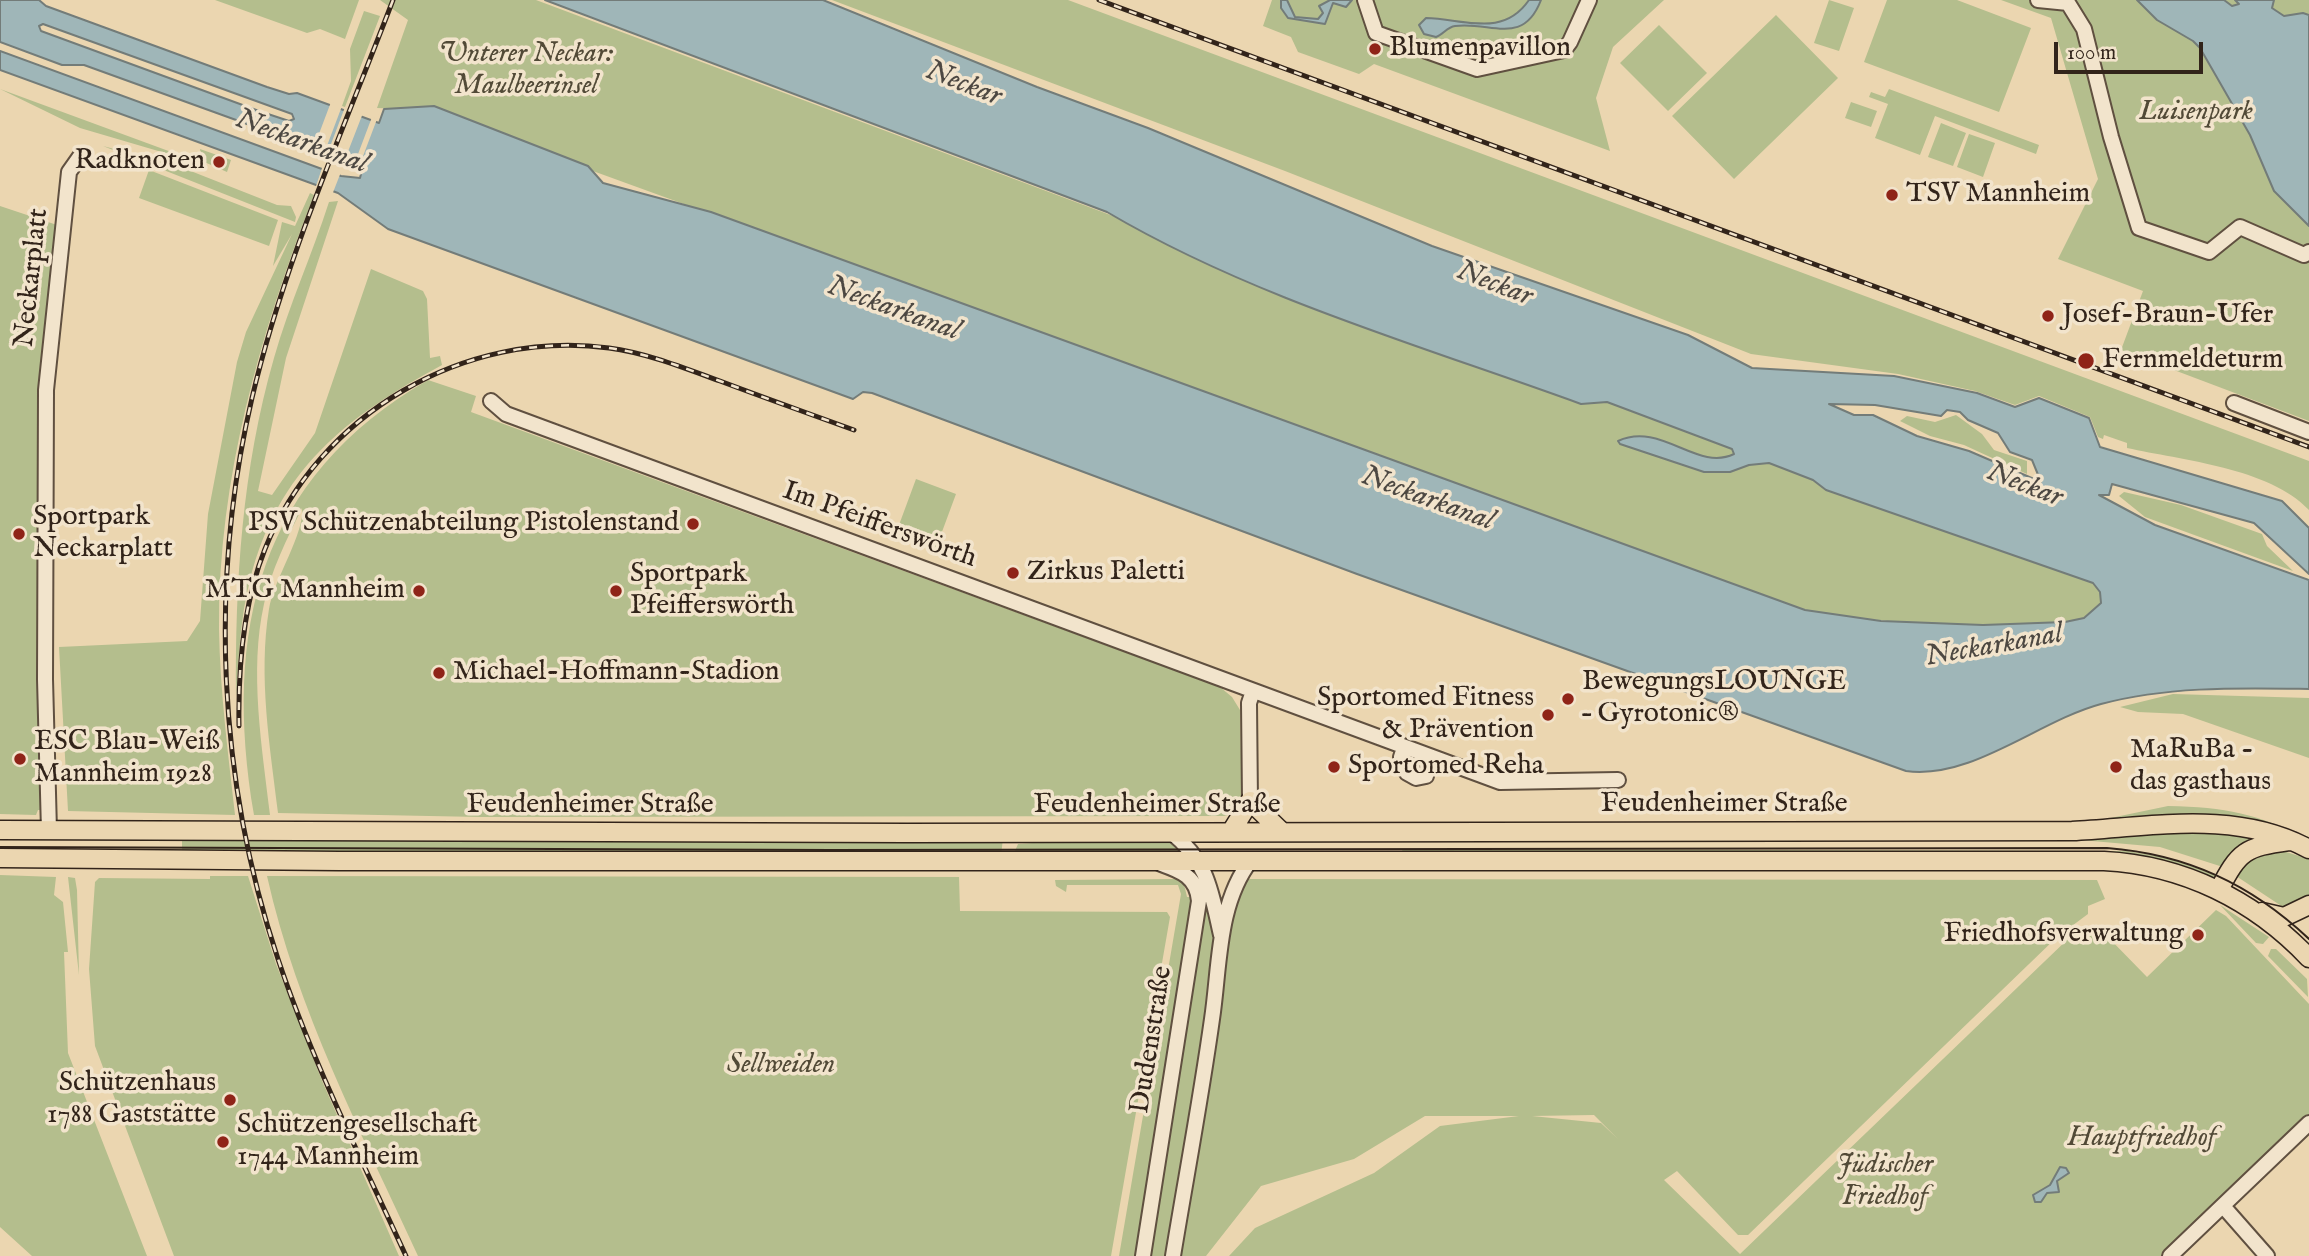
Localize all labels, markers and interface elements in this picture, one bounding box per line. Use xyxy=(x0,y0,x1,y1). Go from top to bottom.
scale bar xyxy=(2057,28,2206,72)
place label: Blumenpavillon xyxy=(1389,32,1571,66)
park label: Unterer Neckar: Maulbeerinsel xyxy=(439,38,613,104)
text: 100 m xyxy=(2067,40,2116,67)
marker: Blumenpavillon xyxy=(1367,41,1383,57)
water label: Neckar xyxy=(920,54,1006,116)
park label: Luisenpark xyxy=(2139,96,2253,130)
water label: Neckarkanal xyxy=(230,102,372,184)
place label: Radknoten xyxy=(74,145,205,179)
marker: Radknoten xyxy=(211,154,227,170)
place label: TSV Mannheim xyxy=(1906,178,2090,212)
marker: TSV Mannheim xyxy=(1884,187,1900,203)
street label: Neckarplatt xyxy=(9,207,57,349)
water label: Neckar xyxy=(1451,254,1537,316)
water label: Neckarkanal xyxy=(822,269,964,351)
place label: Josef-Braun-Ufer xyxy=(2062,299,2273,333)
marker: Josef-Braun-Ufer xyxy=(2040,308,2056,324)
place label: Fernmeldeturm xyxy=(2102,344,2283,378)
marker: Fernmeldeturm xyxy=(2076,351,2096,371)
water label: Neckar xyxy=(1981,455,2067,517)
water label: Neckarkanal xyxy=(1356,459,1498,541)
street label: Im Pfeifferswörth xyxy=(777,475,981,577)
place label: Sportpark Neckarplatt xyxy=(33,501,173,567)
place label: PSV Schützenabteilung Pistolenstand xyxy=(248,507,679,541)
marker: PSV Schützenabteilung Pistolenstand xyxy=(685,516,701,532)
marker: Sportpark Neckarplatt xyxy=(11,526,27,542)
place label: Zirkus Paletti xyxy=(1027,556,1185,590)
place label: Sportpark Pfeifferswörth xyxy=(630,558,794,624)
marker: Zirkus Paletti xyxy=(1005,565,1021,581)
place label: MTG Mannheim xyxy=(205,574,405,608)
marker: MTG Mannheim xyxy=(411,583,427,599)
marker: Sportpark Pfeifferswörth xyxy=(608,583,624,599)
water label: Neckarkanal xyxy=(1923,617,2065,677)
place label: Michael-Hoffmann-Stadion xyxy=(453,656,779,690)
marker: Michael-Hoffmann-Stadion xyxy=(431,665,447,681)
place label: BewegungsLOUNGE – Gyrotonic® xyxy=(1582,666,1846,732)
place label: Sportomed Fitness & Prävention xyxy=(1317,682,1534,748)
marker: BewegungsLOUNGE – Gyrotonic® xyxy=(1560,691,1576,707)
marker: Sportomed Fitness & Prävention xyxy=(1540,707,1556,723)
place label: ESC Blau-Weiß Mannheim 1928 xyxy=(34,726,220,792)
place label: MaRuBa - das gasthaus xyxy=(2130,734,2271,800)
place label: Sportomed Reha xyxy=(1348,750,1544,784)
marker: ESC Blau-Weiß Mannheim 1928 xyxy=(12,751,28,767)
marker: Sportomed Reha xyxy=(1326,759,1342,775)
marker: MaRuBa - das gasthaus xyxy=(2108,759,2124,775)
street label: Feudenheimer Straße xyxy=(1600,788,1848,822)
street label: Feudenheimer Straße xyxy=(466,789,714,823)
street label: Feudenheimer Straße xyxy=(1033,789,1281,823)
place label: Friedhofsverwaltung xyxy=(1944,918,2184,952)
marker: Friedhofsverwaltung xyxy=(2190,927,2206,943)
street label: Dudenstraße xyxy=(1125,964,1181,1116)
park label: Sellweiden xyxy=(727,1049,835,1083)
place label: Schützenhaus 1788 Gaststätte xyxy=(47,1067,216,1133)
marker: Schützenhaus 1788 Gaststätte xyxy=(222,1092,238,1108)
place label: Schützengesellschaft 1744 Mannheim xyxy=(237,1109,478,1175)
park label: Hauptfriedhof xyxy=(2068,1122,2216,1156)
marker: Schützengesellschaft 1744 Mannheim xyxy=(215,1134,231,1150)
park label: Jüdischer Friedhof xyxy=(1837,1149,1933,1215)

